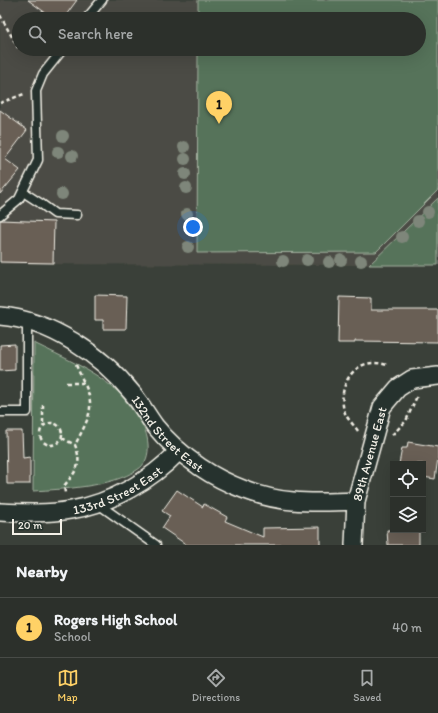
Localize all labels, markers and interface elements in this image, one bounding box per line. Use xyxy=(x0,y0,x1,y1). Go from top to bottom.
search box xyxy=(12,12,426,56)
icon: search xyxy=(26,23,48,45)
text: Search here xyxy=(58,25,133,43)
pin: 1 xyxy=(206,91,232,124)
your location xyxy=(183,217,203,237)
street label: 132nd Street East xyxy=(129,392,207,475)
street label: 89th Avenue East xyxy=(349,405,389,503)
map controls xyxy=(390,461,426,533)
button: locate xyxy=(390,461,426,497)
street label: 133rd Street East xyxy=(72,462,165,517)
button: layers xyxy=(390,497,426,533)
scale bar xyxy=(12,517,62,536)
text: 20 m xyxy=(18,519,42,532)
text: Nearby xyxy=(16,561,68,581)
text: Rogers High School xyxy=(54,611,177,629)
text: 1 xyxy=(26,620,32,635)
text: 40 m xyxy=(392,620,422,635)
text: School xyxy=(54,629,91,644)
tab: Map xyxy=(57,667,79,704)
tab: Directions xyxy=(192,667,240,704)
tab: Saved xyxy=(353,667,381,704)

